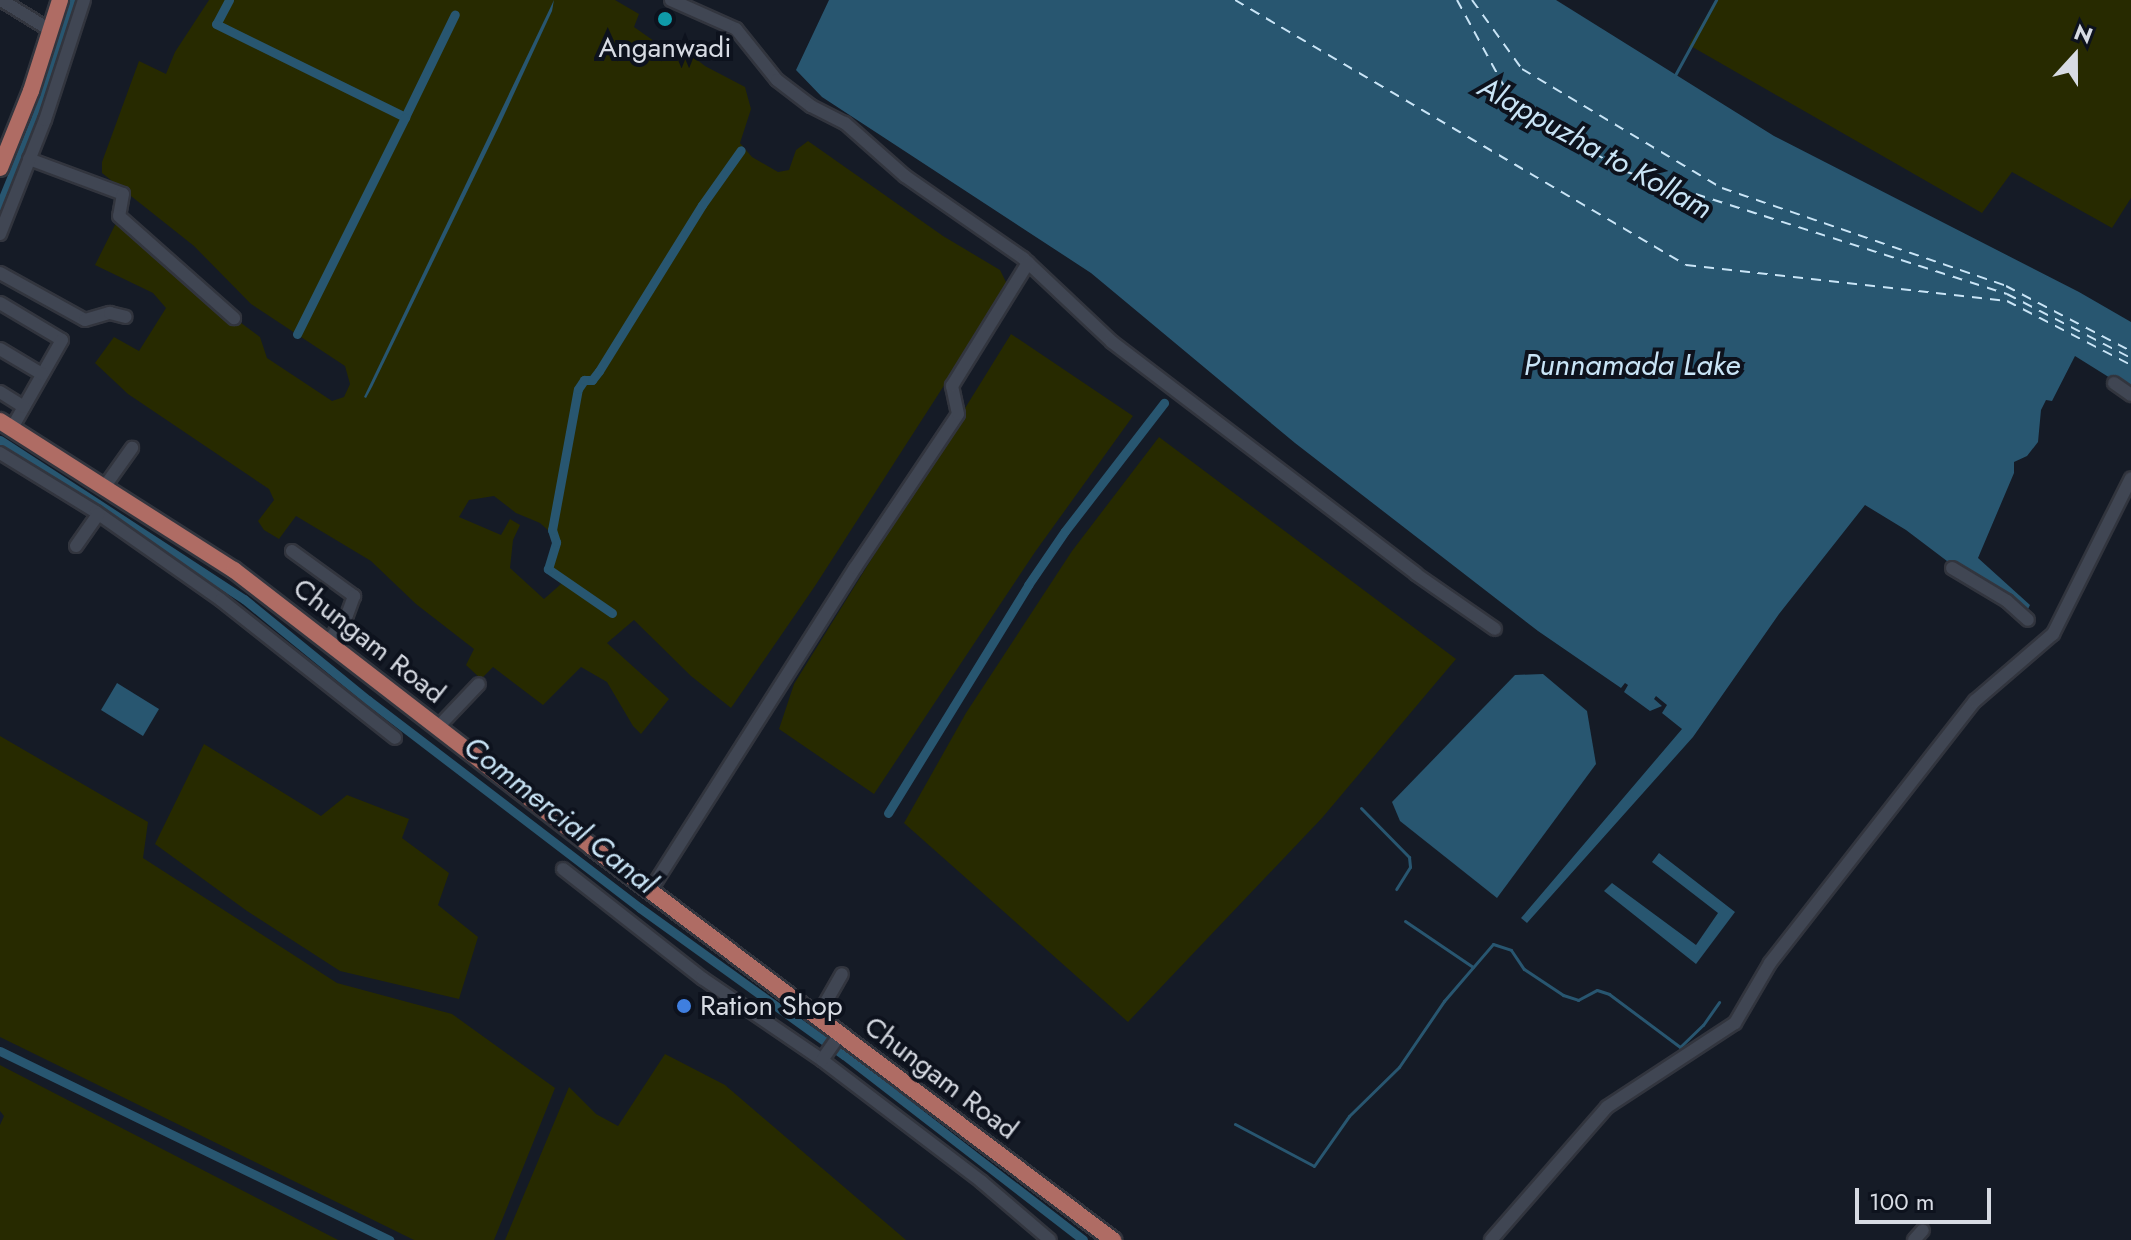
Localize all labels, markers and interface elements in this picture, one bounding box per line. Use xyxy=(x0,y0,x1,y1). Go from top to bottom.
marker: Anganwadi xyxy=(656,10,674,28)
north arrow xyxy=(2035,16,2115,96)
text: N xyxy=(2070,16,2097,52)
place label: Anganwadi xyxy=(599,31,731,65)
water label: Alappuzha to Kollam xyxy=(1472,69,1718,227)
water label: Punnamada Lake xyxy=(1524,347,1740,383)
street label: Chungam Road xyxy=(286,571,452,711)
water label: Commercial Canal xyxy=(456,729,664,901)
place label: Ration Shop xyxy=(700,989,843,1023)
marker: Ration Shop xyxy=(675,997,693,1015)
street label: Chungam Road xyxy=(858,1009,1024,1147)
scale bar xyxy=(1859,1172,1995,1222)
text: 100 m xyxy=(1869,1184,1935,1219)

